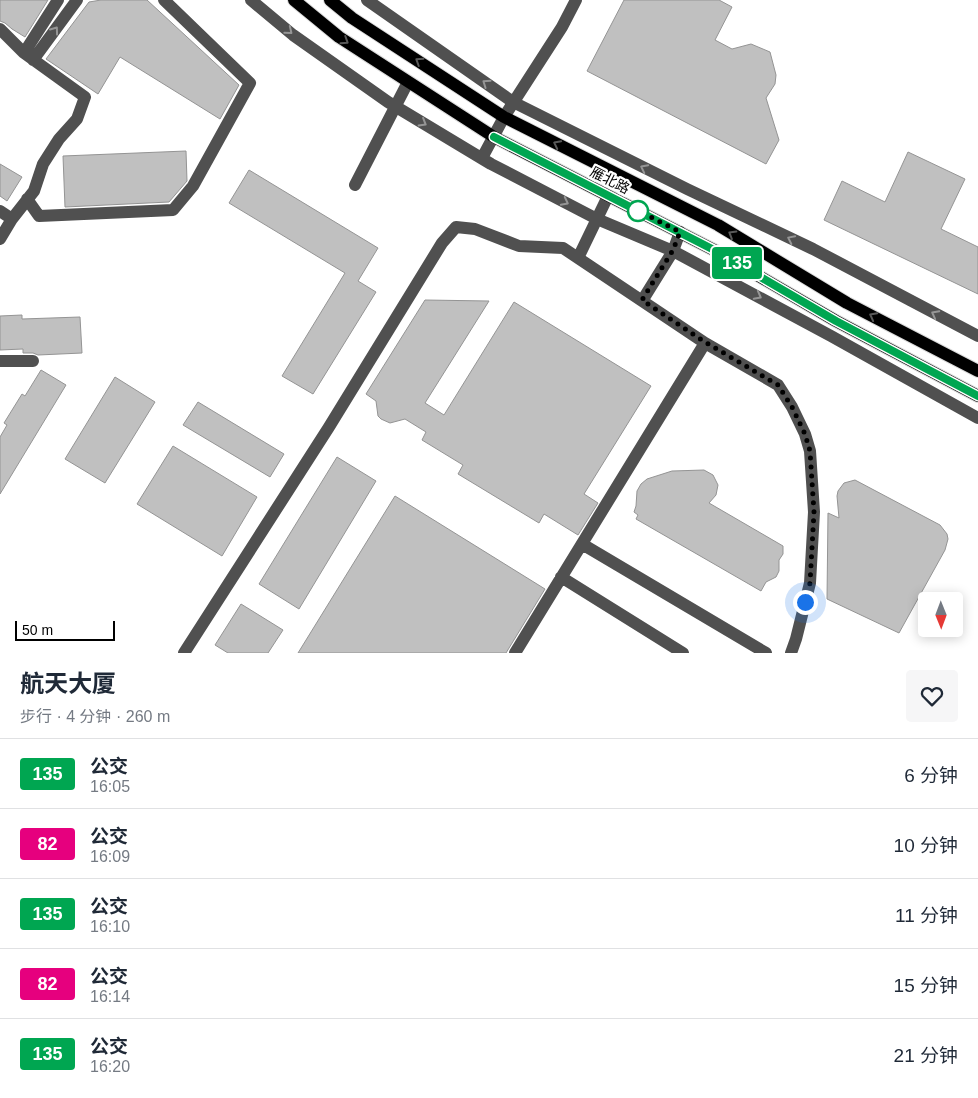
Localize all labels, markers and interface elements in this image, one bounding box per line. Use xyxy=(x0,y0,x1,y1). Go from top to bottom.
one-way arrow xyxy=(49,26,58,36)
one-way arrow xyxy=(283,26,292,35)
one-way arrow xyxy=(340,35,349,45)
one-way arrow xyxy=(415,58,425,67)
one-way arrow xyxy=(482,80,492,89)
one-way arrow xyxy=(417,116,426,126)
one-way arrow xyxy=(553,139,562,150)
street label: 雁北路 xyxy=(588,163,632,197)
one-way arrow xyxy=(641,164,650,174)
one-way arrow xyxy=(559,196,568,206)
unlabelled marker xyxy=(627,200,649,222)
one-way arrow xyxy=(729,231,738,241)
one-way arrow xyxy=(787,235,796,245)
line badge: 135 xyxy=(708,247,766,279)
text: 135 xyxy=(722,253,752,273)
one-way arrow xyxy=(752,290,761,300)
one-way arrow xyxy=(931,310,940,320)
one-way arrow xyxy=(869,312,878,322)
your location xyxy=(793,590,818,615)
north arrow xyxy=(918,592,962,638)
map controls xyxy=(918,592,963,637)
scale bar xyxy=(15,618,115,641)
text: 50 m xyxy=(22,622,53,638)
text: 航天大厦 xyxy=(20,670,116,697)
button: heart xyxy=(906,670,958,722)
text: 步行 · 4 分钟 · 260 m xyxy=(20,708,170,725)
text: 公交 xyxy=(90,756,128,777)
text: 135 xyxy=(32,764,63,784)
text: 6 分钟 xyxy=(904,765,958,786)
text: 16:05 xyxy=(90,778,130,795)
text: 公交 xyxy=(90,826,128,847)
text: 82 xyxy=(37,834,58,854)
text: 10 分钟 xyxy=(894,835,958,856)
text: 16:09 xyxy=(90,848,130,865)
text: 公交 xyxy=(90,896,128,917)
text: 135 xyxy=(32,904,63,924)
text: 11 分钟 xyxy=(895,905,958,926)
text: 16:10 xyxy=(90,918,130,935)
text: 公交 xyxy=(90,966,128,987)
text: 82 xyxy=(37,974,58,994)
text: 15 分钟 xyxy=(894,975,958,996)
text: 16:14 xyxy=(90,988,130,1005)
text: 公交 xyxy=(90,1036,128,1057)
text: 135 xyxy=(32,1044,63,1064)
text: 21 分钟 xyxy=(894,1045,958,1066)
text: 16:20 xyxy=(90,1058,130,1075)

